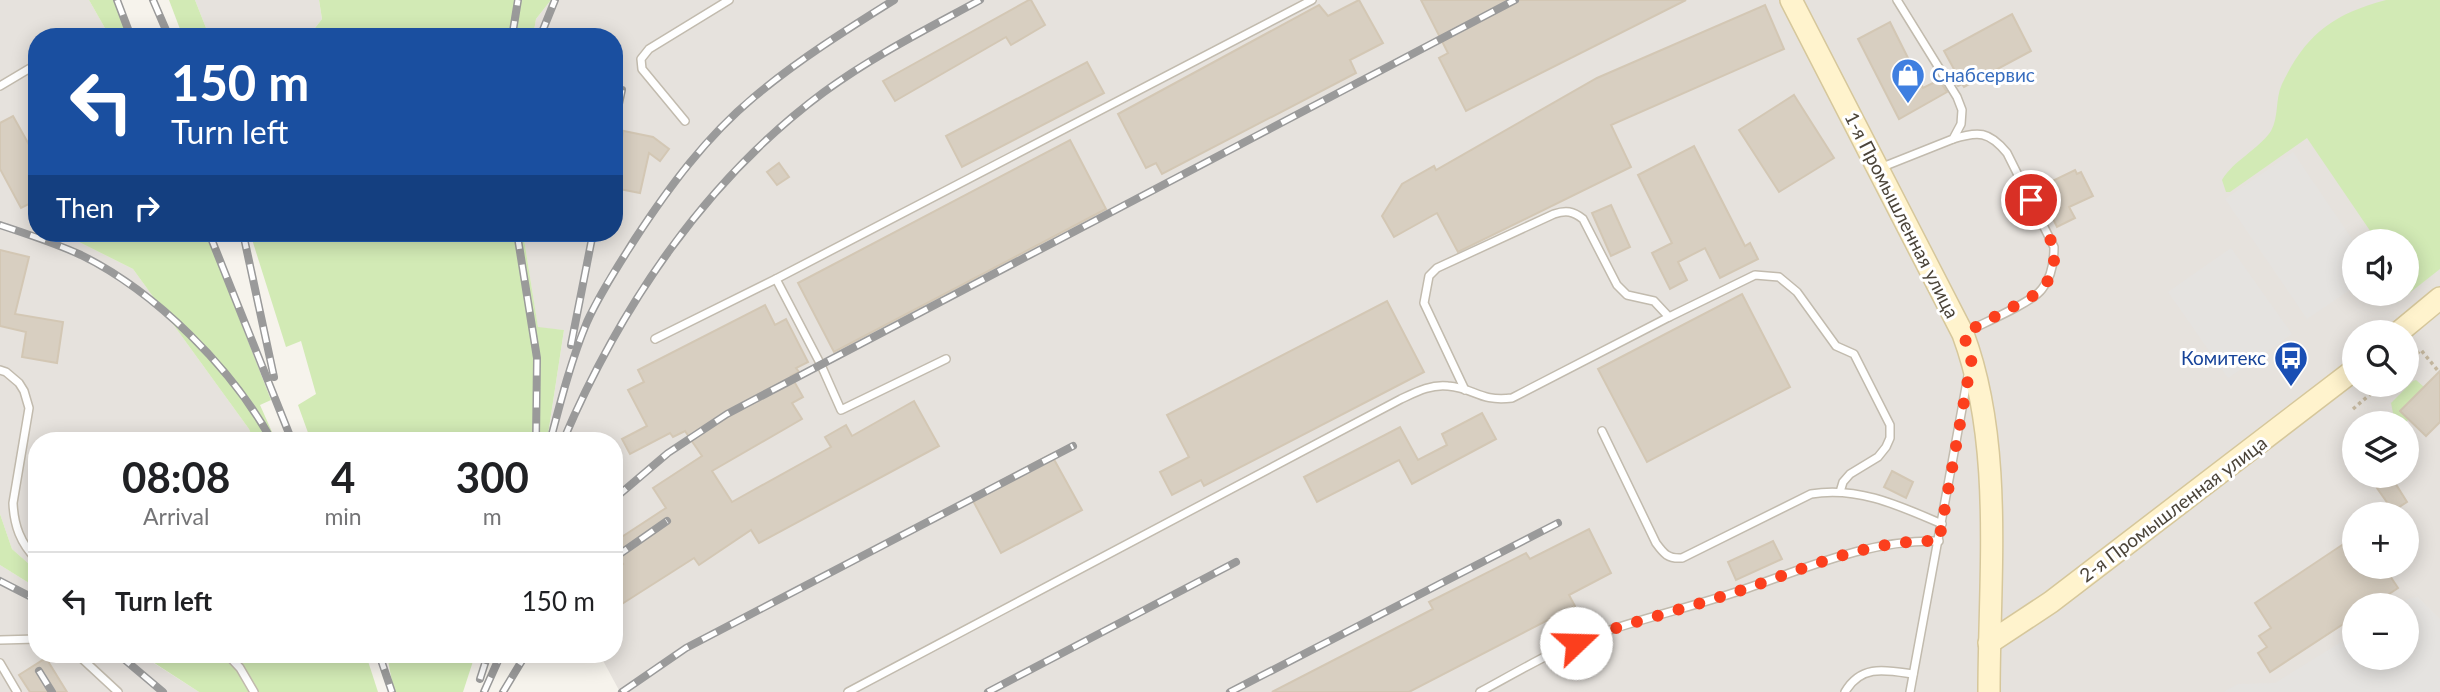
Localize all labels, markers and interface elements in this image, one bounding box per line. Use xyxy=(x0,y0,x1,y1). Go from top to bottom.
text: 150 m xyxy=(171,53,309,111)
icon: left xyxy=(56,56,147,147)
shop icon: Снабсервис xyxy=(1889,56,1927,105)
place label: Снабсервис xyxy=(1932,63,2035,86)
street label: 1-я Промышленная улица xyxy=(1840,108,1965,322)
text: Turn left xyxy=(171,112,288,151)
pin xyxy=(2001,170,2061,230)
icon: arrive xyxy=(2012,181,2050,219)
icon: right xyxy=(128,189,166,227)
text: Then xyxy=(56,192,114,224)
map controls xyxy=(2342,229,2419,670)
button: sound xyxy=(2342,229,2419,306)
button: search xyxy=(2342,320,2419,397)
bus stop icon: Комитекс xyxy=(2272,339,2310,388)
place label: Комитекс xyxy=(2181,346,2266,369)
button: layers xyxy=(2342,411,2419,488)
street label: 2-я Промышленная улица xyxy=(2075,431,2271,587)
text: 08:08 xyxy=(122,452,230,502)
text: 4 xyxy=(331,452,355,502)
text: 300 xyxy=(456,452,529,502)
text: Arrival xyxy=(143,502,209,530)
text: min xyxy=(324,502,362,530)
text: m xyxy=(483,502,502,530)
button: + xyxy=(2342,502,2419,579)
icon: left xyxy=(56,582,94,620)
text: Turn left xyxy=(115,585,212,617)
text: 150 m xyxy=(522,585,595,617)
button: − xyxy=(2342,593,2419,670)
position arrow xyxy=(1539,606,1613,680)

